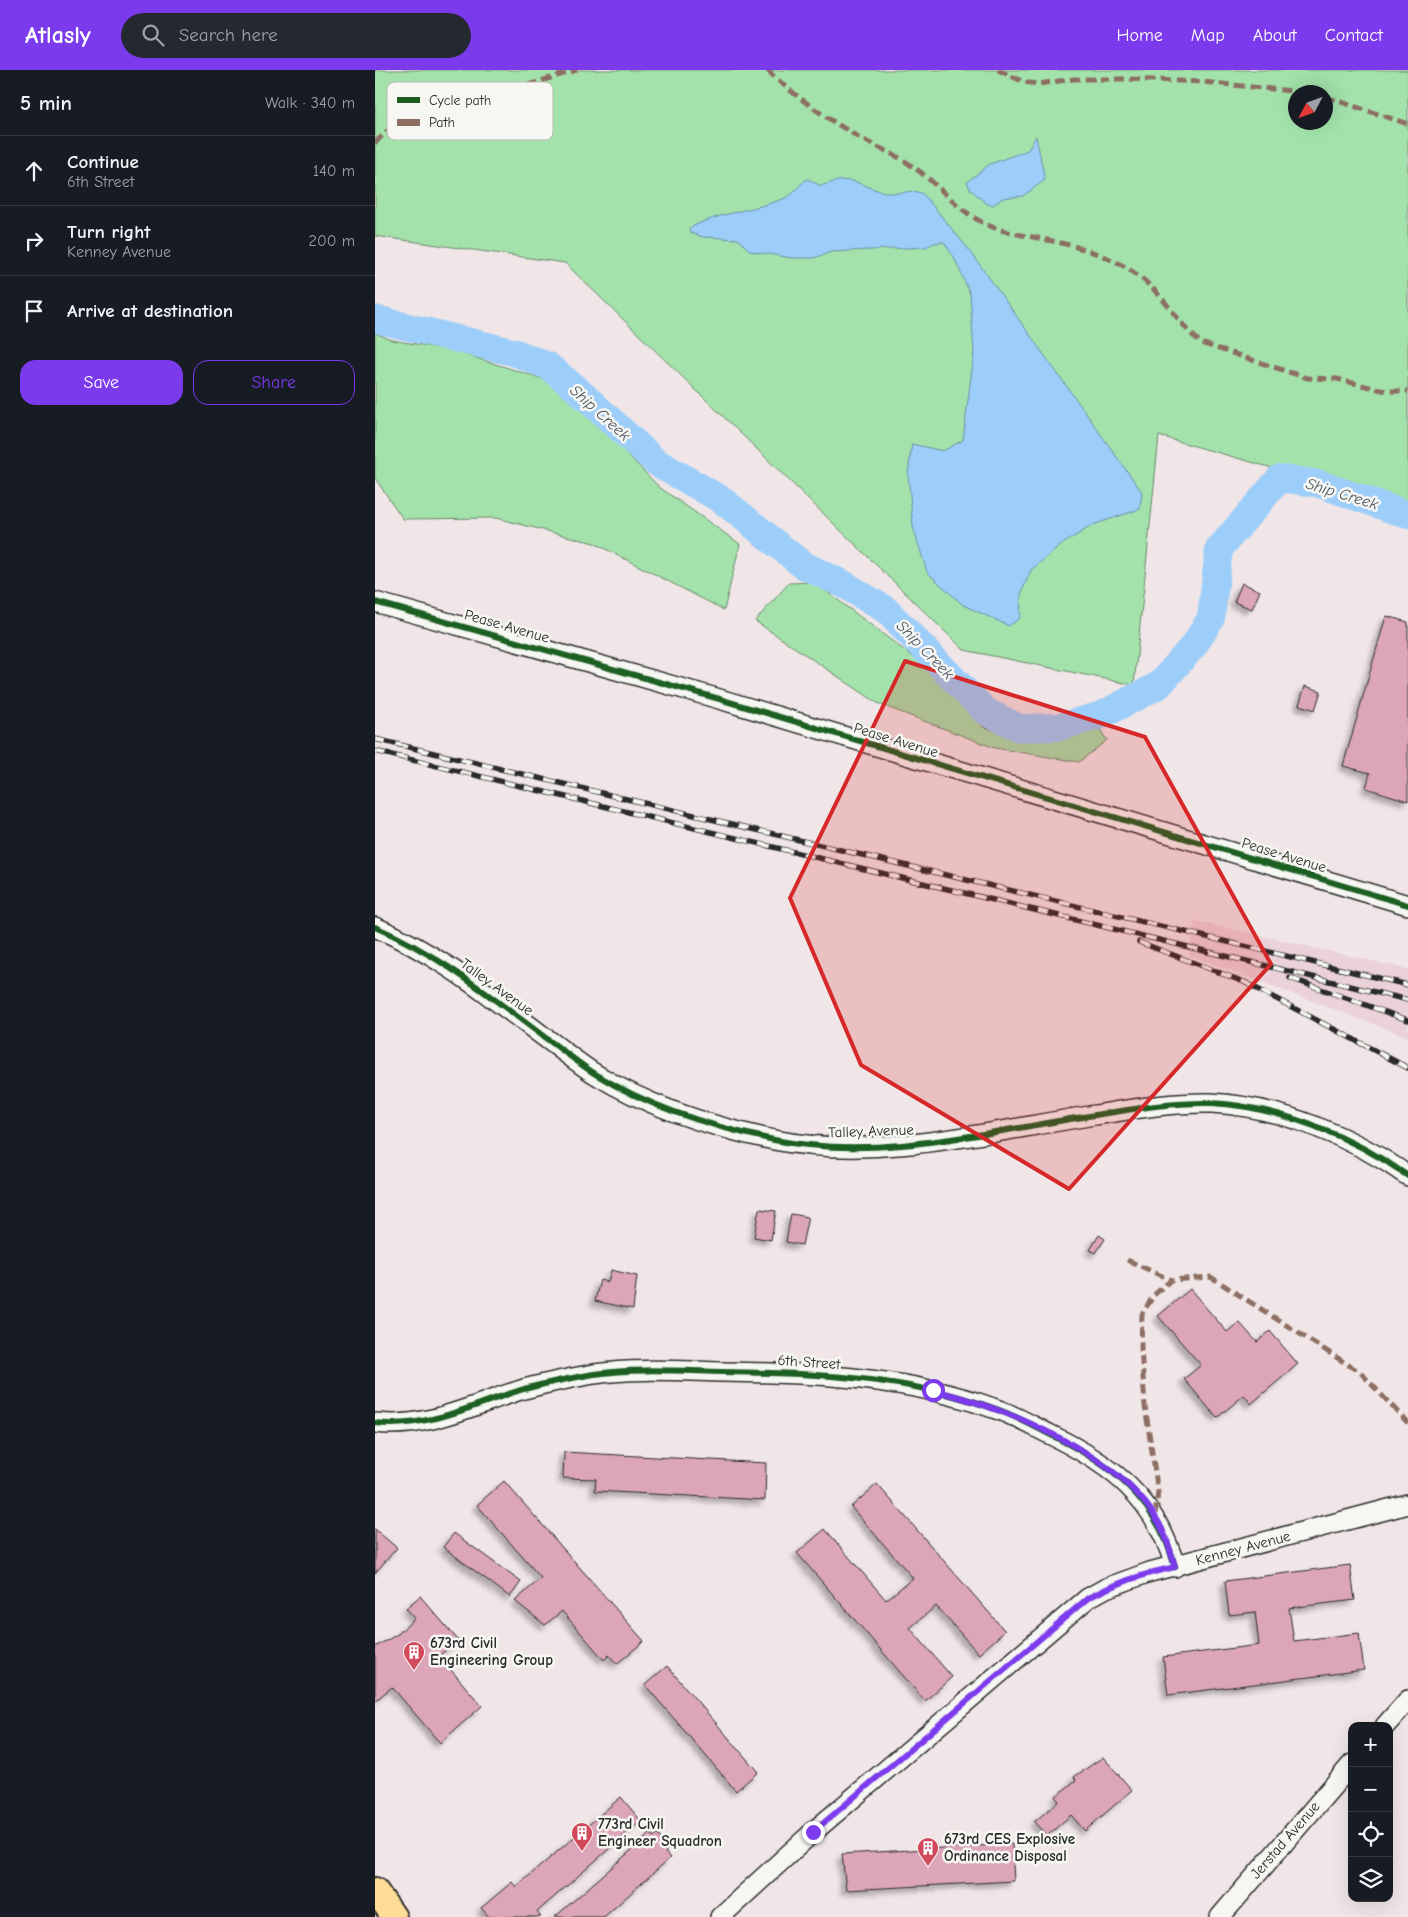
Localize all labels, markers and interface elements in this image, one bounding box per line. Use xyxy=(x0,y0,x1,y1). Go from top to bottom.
search box xyxy=(121,13,471,58)
text: Atlasly xyxy=(25,21,91,49)
icon: search xyxy=(139,21,167,49)
text: Search here xyxy=(179,24,278,46)
text: Home xyxy=(1116,25,1163,46)
text: Map xyxy=(1191,25,1225,46)
text: About xyxy=(1253,25,1297,46)
text: Contact xyxy=(1325,25,1383,46)
legend xyxy=(387,82,553,140)
north arrow xyxy=(1288,85,1333,130)
text: 5 min xyxy=(20,91,72,115)
text: Cycle path xyxy=(429,92,491,109)
text: Walk · 340 m xyxy=(265,94,355,112)
text: Path xyxy=(429,114,455,131)
text: Continue xyxy=(67,151,139,173)
icon: ahead xyxy=(20,157,48,185)
text: 140 m xyxy=(313,162,355,180)
text: 6th Street xyxy=(67,173,134,191)
text: Turn right xyxy=(67,221,151,243)
icon: right xyxy=(20,227,48,255)
text: 200 m xyxy=(309,232,355,250)
text: Kenney Avenue xyxy=(67,243,171,261)
icon: arrive xyxy=(20,297,48,325)
text: Arrive at destination xyxy=(67,300,233,322)
button: Save xyxy=(20,360,183,405)
button: Share xyxy=(193,360,355,405)
water label: Ship Creek xyxy=(566,381,634,445)
water label: Ship Creek xyxy=(1304,475,1380,514)
street label: Pease Avenue xyxy=(463,605,552,647)
water label: Ship Creek xyxy=(893,617,957,683)
street label: Pease Avenue xyxy=(852,719,941,762)
street label: Pease Avenue xyxy=(1240,834,1329,877)
street label: Talley Avenue xyxy=(457,955,537,1020)
street label: Talley Avenue xyxy=(828,1120,915,1141)
street label: 6th Street xyxy=(777,1351,842,1373)
route start xyxy=(922,1379,945,1402)
street label: Kenney Avenue xyxy=(1194,1527,1293,1569)
place label: 673rd Civil Engineering Group xyxy=(430,1634,553,1669)
building icon: 673rd Civil Engineering Group xyxy=(402,1640,426,1671)
map controls xyxy=(1348,1722,1393,1902)
button: + xyxy=(1348,1722,1393,1767)
button: − xyxy=(1348,1767,1393,1812)
street label: Jerstad Avenue xyxy=(1246,1797,1324,1882)
button: locate xyxy=(1348,1812,1393,1857)
place label: 773rd Civil Engineer Squadron xyxy=(598,1815,722,1850)
building icon: 773rd Civil Engineer Squadron xyxy=(570,1821,594,1852)
route end xyxy=(802,1821,825,1844)
place label: 673rd CES Explosive Ordinance Disposal xyxy=(944,1830,1075,1865)
building icon: 673rd CES Explosive Ordinance Disposal xyxy=(916,1836,940,1867)
button: layers xyxy=(1348,1857,1393,1902)

